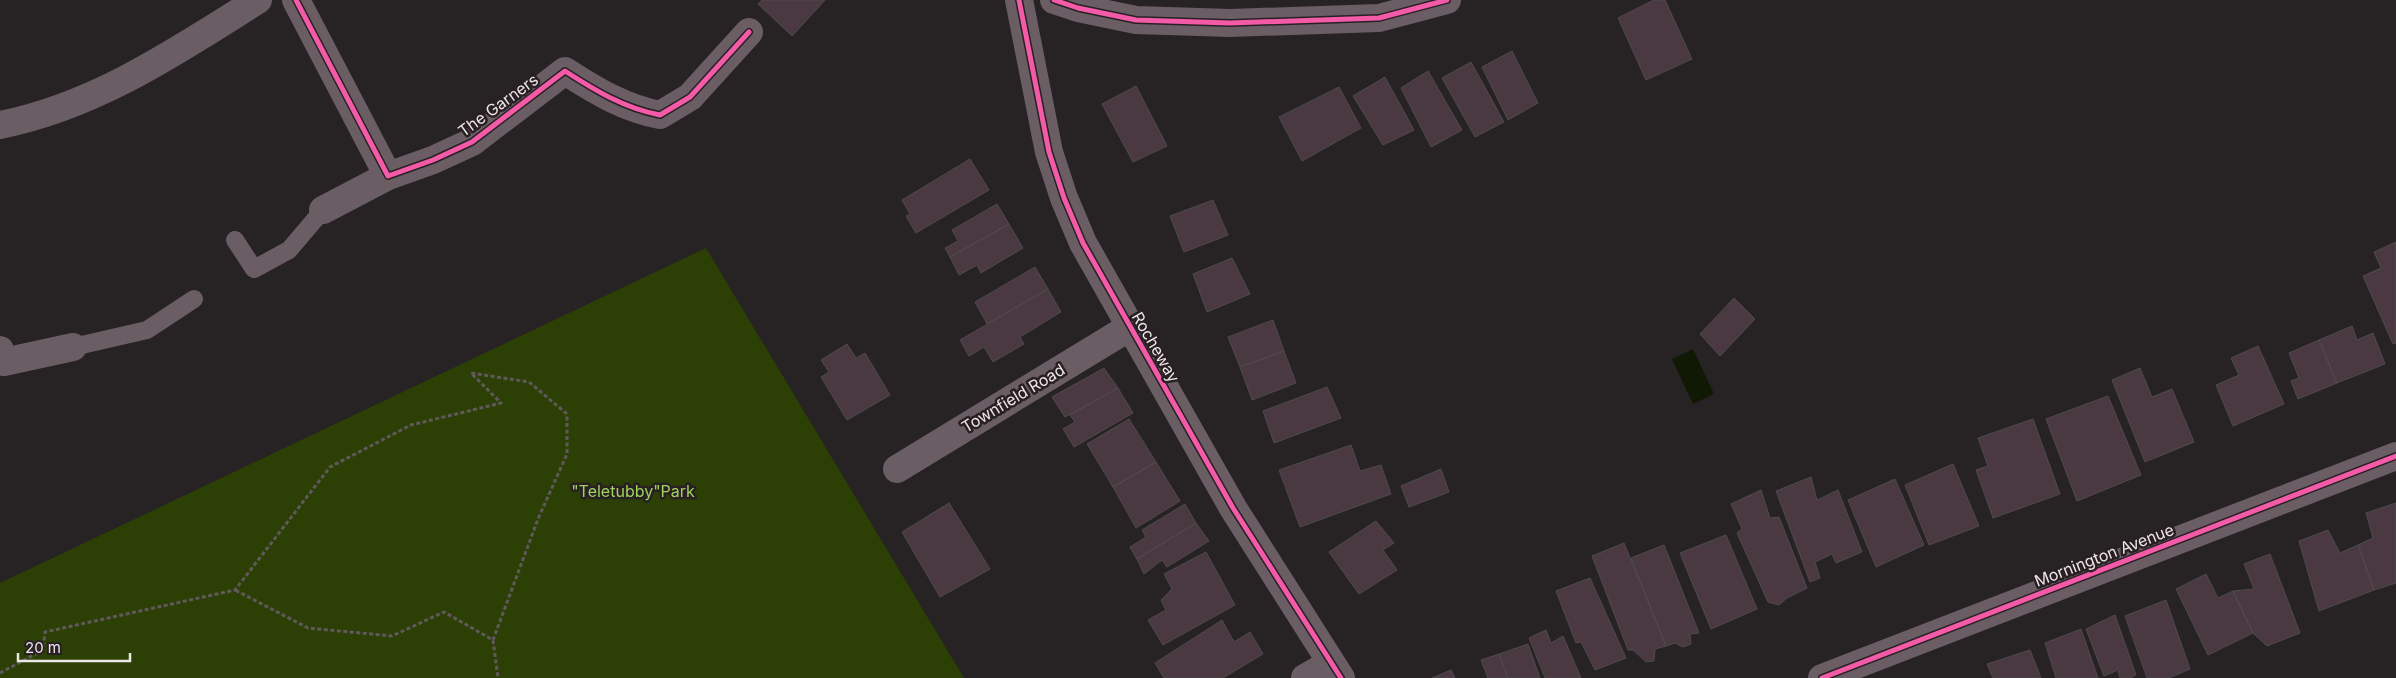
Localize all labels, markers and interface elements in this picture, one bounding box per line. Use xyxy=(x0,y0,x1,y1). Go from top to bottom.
street label: The Garners xyxy=(454,69,542,141)
street label: Rocheway xyxy=(1128,308,1184,386)
street label: Townfield Road xyxy=(958,359,1068,437)
park label: "Teletubby"Park xyxy=(571,481,695,501)
street label: Mornington Avenue xyxy=(2031,519,2177,591)
scale bar xyxy=(18,630,130,662)
text: 20 m xyxy=(25,638,61,657)

